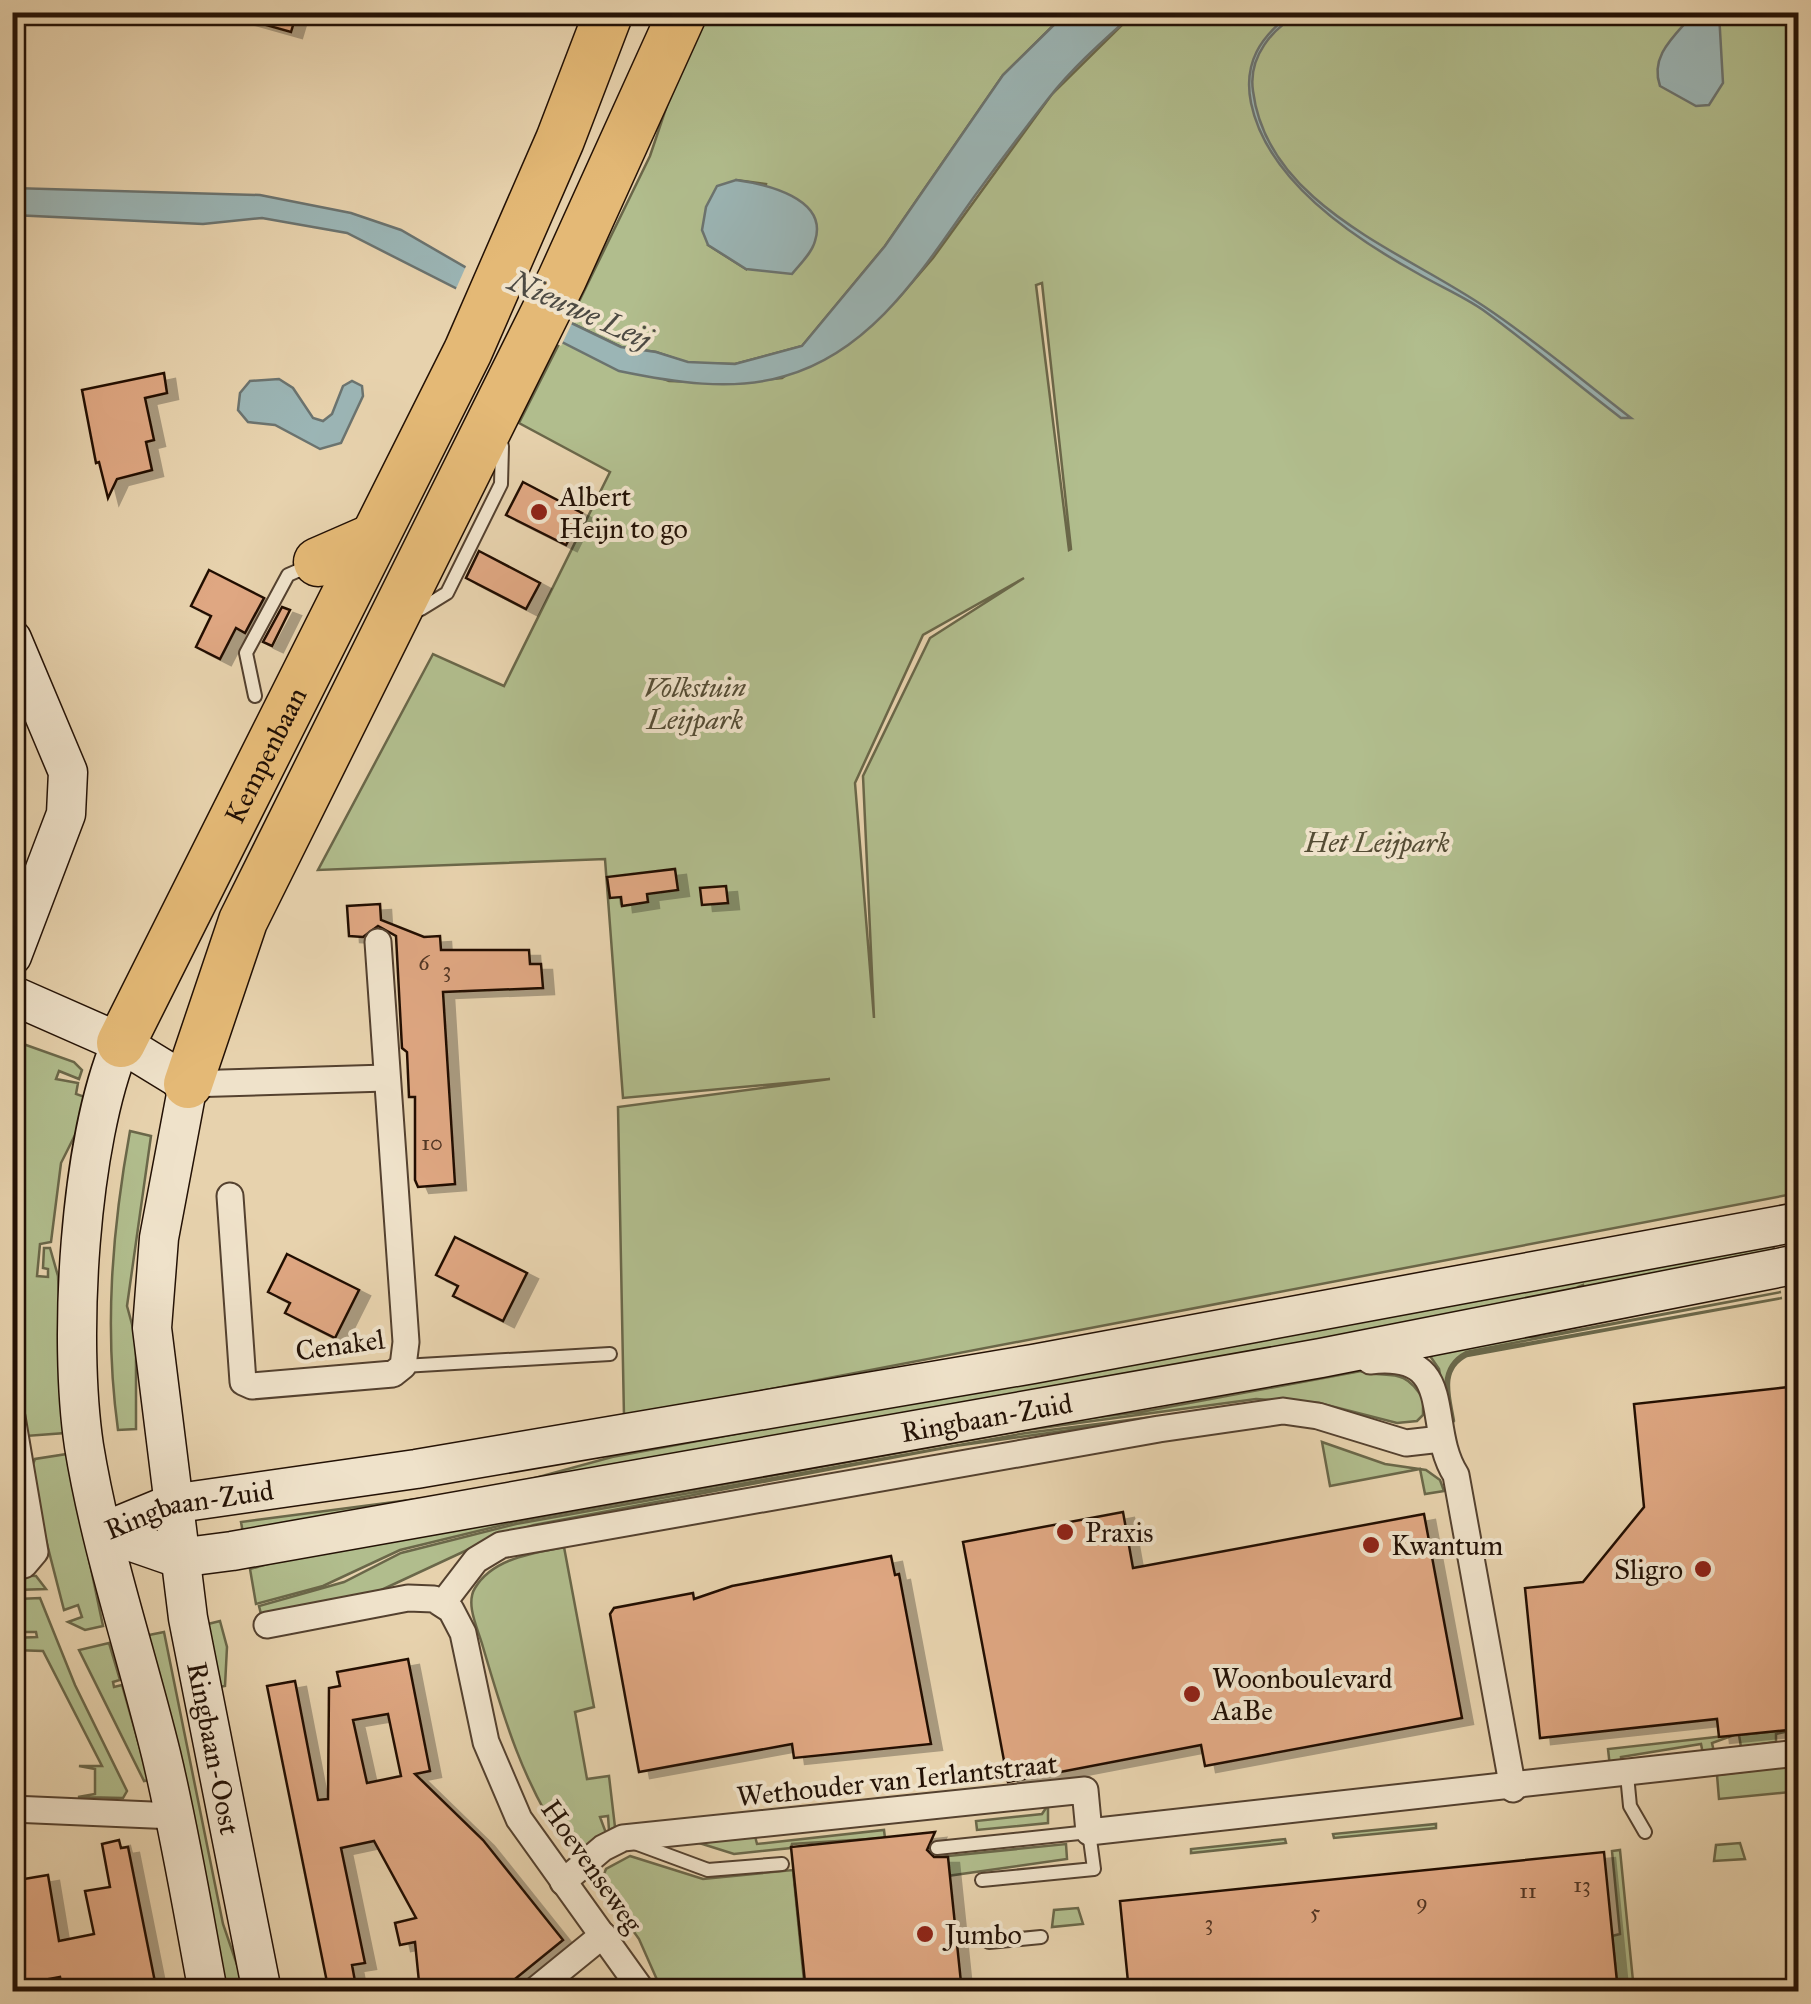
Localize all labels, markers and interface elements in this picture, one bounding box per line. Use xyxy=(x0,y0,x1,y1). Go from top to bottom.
water label: Nieuwe Leij xyxy=(501,262,659,358)
place label: Albert Heijn to go xyxy=(558,479,688,546)
marker: Albert Heijn to go xyxy=(528,501,550,523)
park label: Volkstuin Leijpark xyxy=(644,670,747,737)
street label: Kempenbaan xyxy=(217,681,314,829)
park label: Het Leijpark xyxy=(1303,825,1450,860)
house number: 6 xyxy=(418,949,430,976)
house number: 3 xyxy=(443,956,451,983)
house number: 10 xyxy=(421,1129,443,1156)
street label: Cenakel xyxy=(293,1321,387,1369)
street label: Ringbaan-Zuid xyxy=(898,1385,1075,1450)
street label: Ringbaan-Zuid xyxy=(99,1472,276,1547)
place label: Praxis xyxy=(1085,1515,1154,1550)
marker: Praxis xyxy=(1054,1521,1076,1543)
place label: Kwantum xyxy=(1391,1528,1503,1563)
marker: Kwantum xyxy=(1360,1534,1382,1556)
place label: Sligro xyxy=(1614,1552,1683,1587)
marker: Sligro xyxy=(1692,1558,1714,1580)
street label: Ringbaan-Oost xyxy=(180,1659,248,1838)
place label: Woonboulevard AaBe xyxy=(1211,1661,1393,1728)
marker: Woonboulevard AaBe xyxy=(1181,1683,1203,1705)
street label: Wethouder van Ierlantstraat xyxy=(735,1746,1059,1814)
street label: Hoevenseweg xyxy=(533,1793,651,1940)
house number: 13 xyxy=(1573,1871,1591,1898)
house number: 11 xyxy=(1519,1877,1537,1904)
house number: 9 xyxy=(1416,1888,1428,1915)
house number: 5 xyxy=(1310,1898,1320,1925)
house number: 3 xyxy=(1205,1909,1213,1936)
place label: Jumbo xyxy=(942,1917,1022,1952)
marker: Jumbo xyxy=(914,1923,936,1945)

